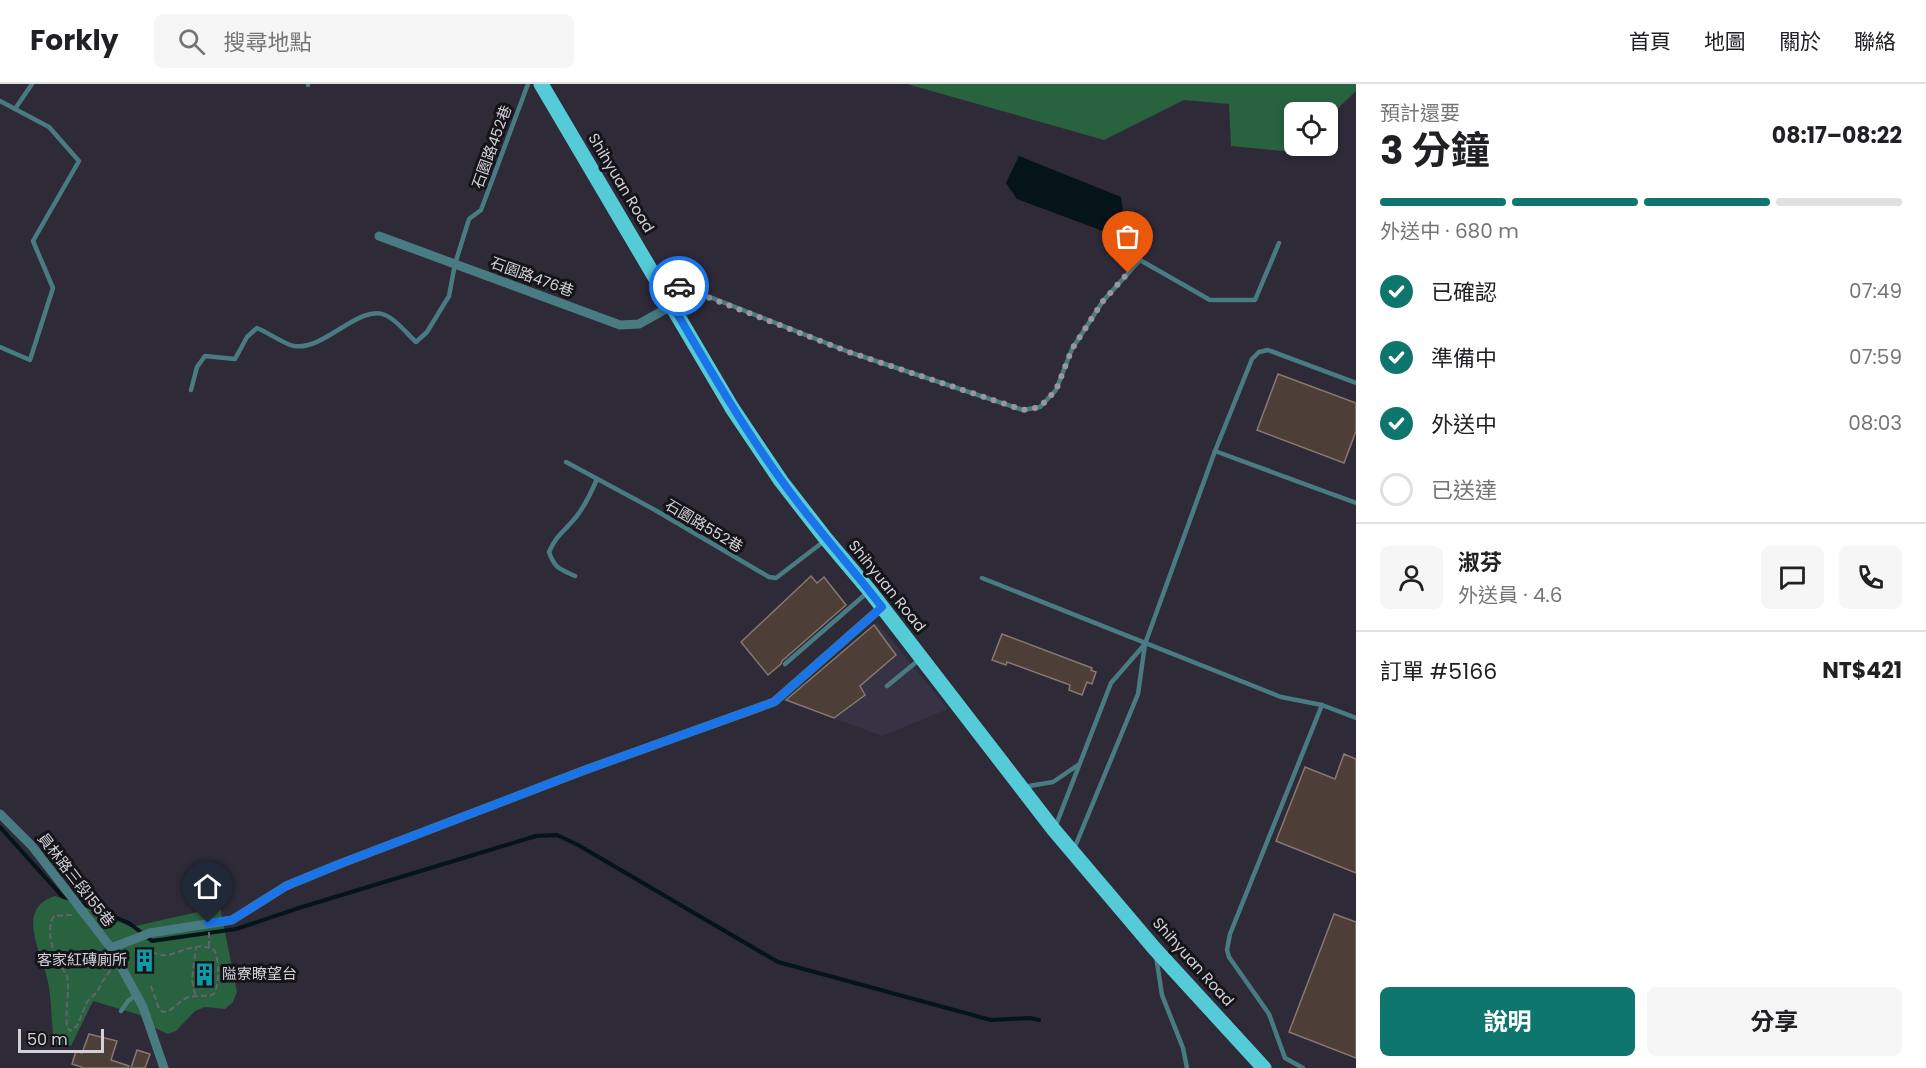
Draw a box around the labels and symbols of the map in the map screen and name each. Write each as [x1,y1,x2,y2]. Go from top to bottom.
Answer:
street label: 石園路452巷 [467,102,516,192]
street label: Shihyuan Road [583,129,659,236]
pin [1102,211,1153,273]
street label: 石園路476巷 [488,252,577,301]
courier [649,256,709,316]
street label: 石園路552巷 [661,494,747,557]
street label: Shihyuan Road [844,535,931,636]
street label: 員林路三段155巷 [33,828,120,931]
pin [182,861,233,923]
street label: Shihyuan Road [1148,913,1239,1010]
building icon: 客家紅磚廁所 [132,947,158,973]
place label: 客家紅磚廁所 [37,949,127,970]
building icon: 隘寮瞭望台 [191,961,217,987]
place label: 隘寮瞭望台 [222,963,297,984]
scale bar [18,1026,104,1054]

